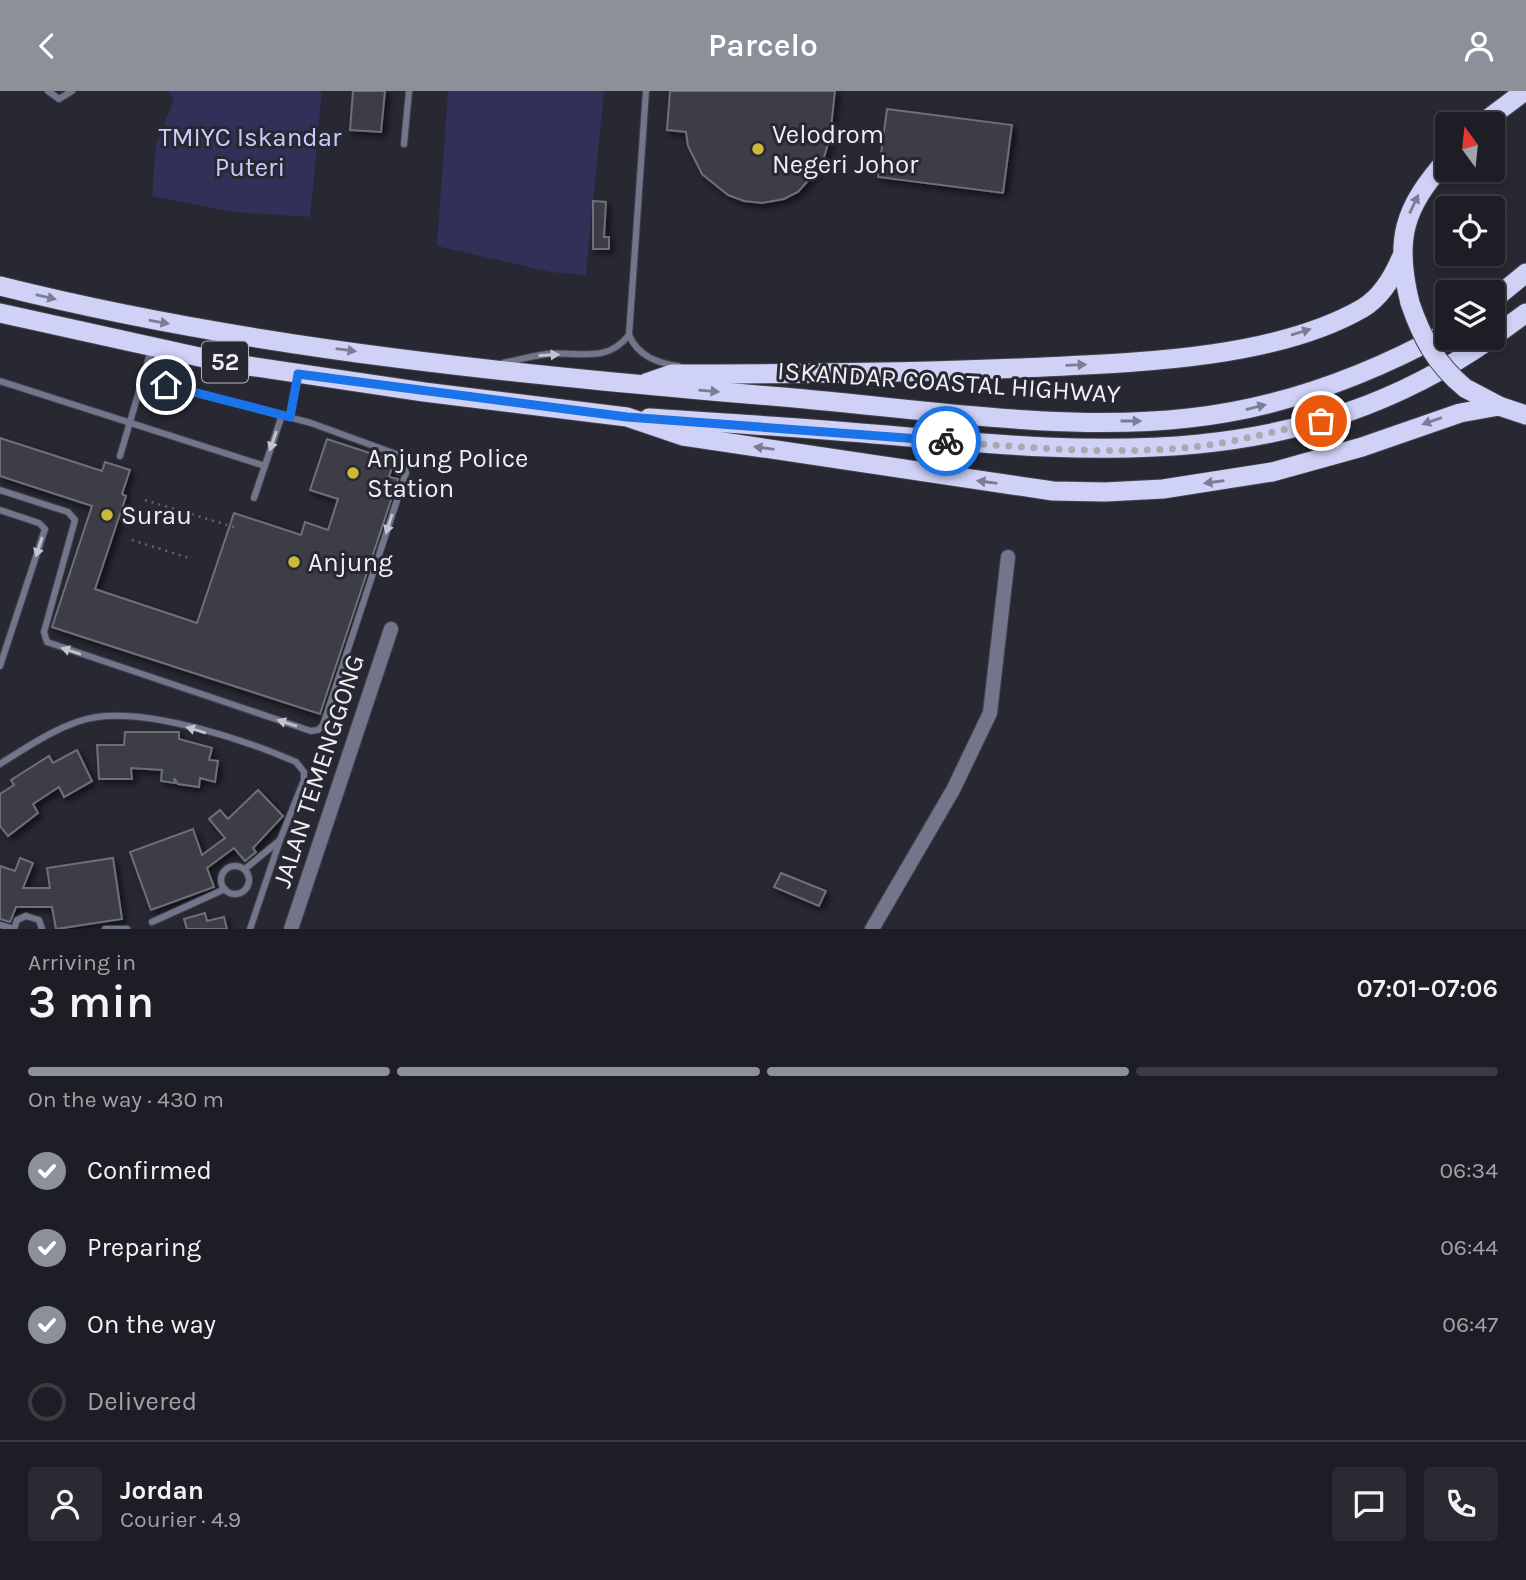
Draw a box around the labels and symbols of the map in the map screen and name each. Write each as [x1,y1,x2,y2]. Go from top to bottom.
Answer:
north arrow [1435,112,1505,182]
place label: Velodrom Negeri Johor [772,119,919,180]
park label: TMIYC Iskandar Puteri [159,122,342,183]
marker: Velodrom Negeri Johor [750,141,766,157]
one-way arrow [1408,194,1420,214]
one-way arrow [35,292,57,303]
one-way arrow [148,316,170,327]
one-way arrow [1290,327,1311,337]
road number: 52 [202,341,248,383]
one-way arrow [336,345,358,356]
one-way arrow [539,350,561,361]
pin [136,355,196,415]
street label: ISKANDAR COASTAL HIGHWAY [776,355,1122,410]
one-way arrow [1065,360,1087,371]
one-way arrow [698,386,720,397]
pin [1291,391,1351,451]
one-way arrow [1245,401,1267,412]
courier [911,406,981,476]
one-way arrow [1121,415,1143,427]
one-way arrow [1422,416,1443,427]
one-way arrow [267,430,278,451]
one-way arrow [753,442,775,453]
place label: Anjung Police Station [367,443,528,504]
marker: Anjung Police Station [345,465,361,481]
one-way arrow [976,476,998,487]
one-way arrow [1202,477,1224,488]
place label: Surau [121,500,192,531]
marker: Surau [99,507,115,523]
one-way arrow [383,514,394,535]
one-way arrow [33,537,44,558]
place label: Anjung [308,547,393,578]
marker: Anjung [286,554,302,570]
one-way arrow [60,645,81,655]
street label: JALAN TEMENGGONG [266,651,371,892]
one-way arrow [276,717,297,728]
one-way arrow [186,724,207,734]

